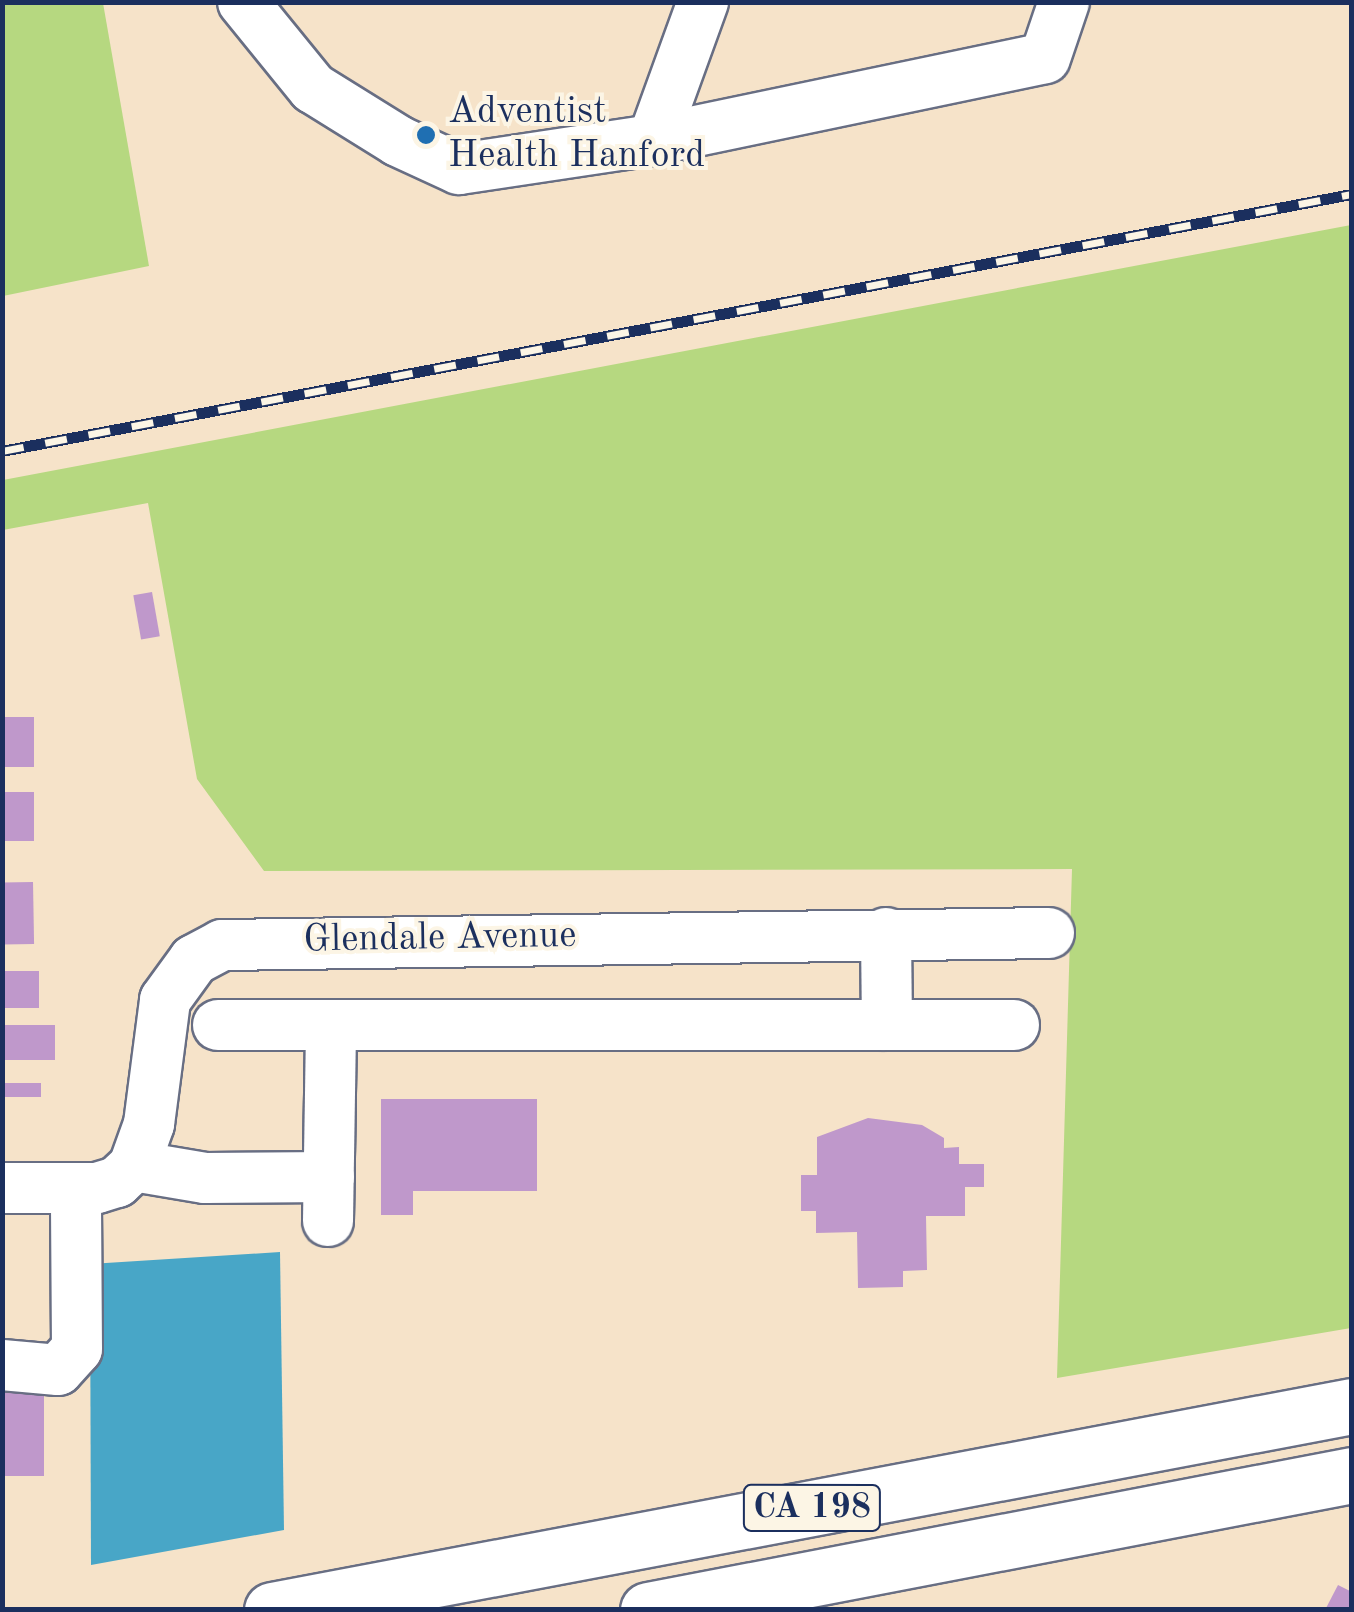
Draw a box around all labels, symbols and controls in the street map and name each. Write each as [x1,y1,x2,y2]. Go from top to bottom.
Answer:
place label: Adventist Health Hanford [448,90,705,180]
marker: Adventist Health Hanford [413,122,439,148]
street label: Glendale Avenue [303,914,577,964]
road number: CA 198 [742,1478,882,1538]

